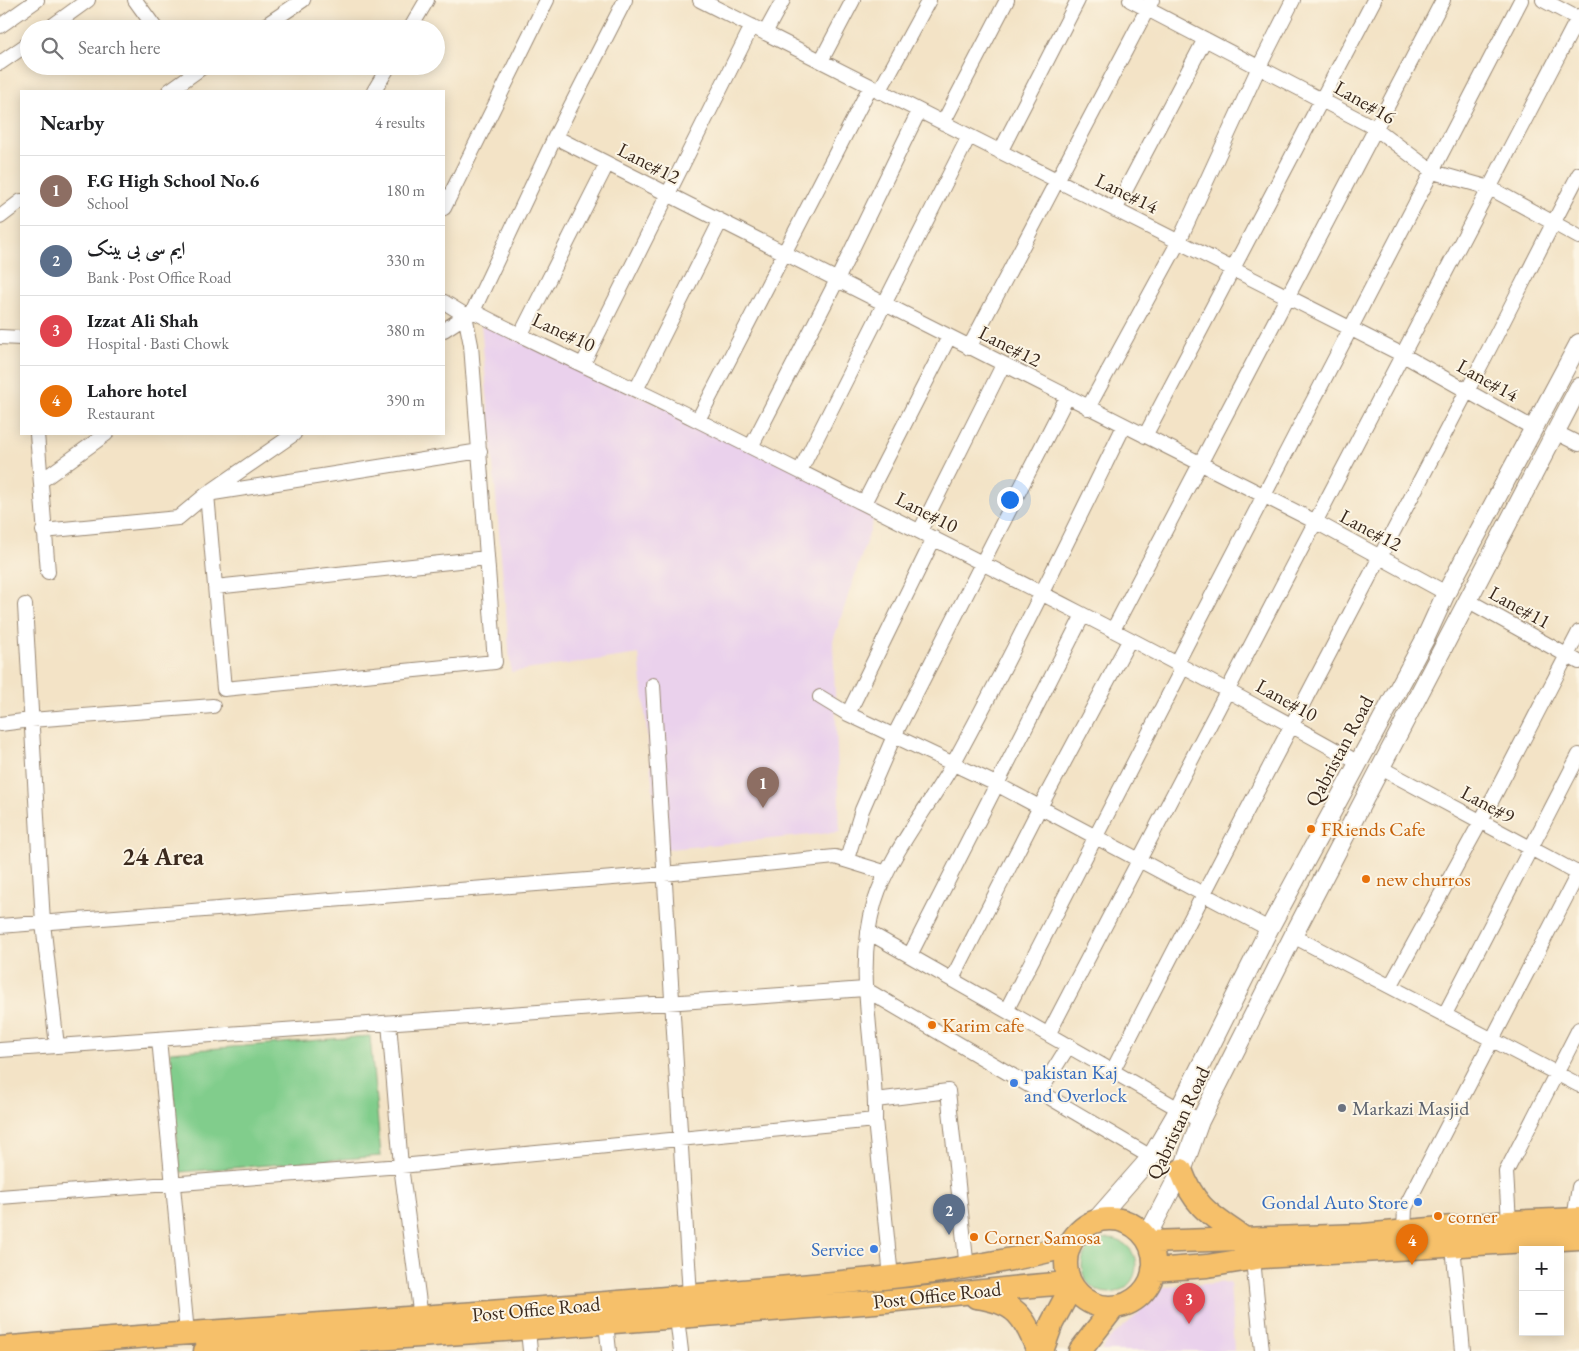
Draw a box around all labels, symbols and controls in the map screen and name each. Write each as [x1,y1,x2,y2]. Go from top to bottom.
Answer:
search box [20,20,445,75]
icon: search [38,34,66,62]
text: Search here [78,35,160,60]
street label: Lane#16 [1330,74,1401,130]
text: Nearby [40,109,104,136]
text: 4 results [375,112,425,133]
street label: Lane#12 [613,136,685,190]
street label: Lane#14 [1091,167,1163,219]
text: F.G High School No.6 [87,168,259,193]
text: 1 [52,180,60,201]
text: 180 m [386,180,425,201]
text: School [87,193,129,214]
text: ایم سی بی بینک [87,236,185,261]
text: 2 [52,250,60,271]
text: 330 m [386,250,425,271]
text: Bank · Post Office Road [87,267,231,288]
street label: Lane#10 [528,306,600,358]
text: Izzat Ali Shah [87,308,199,333]
street label: Lane#12 [974,319,1046,373]
text: 3 [52,320,60,341]
text: 380 m [386,320,425,341]
text: Hospital · Basti Chowk [87,333,229,354]
street label: Lane#14 [1453,352,1524,408]
text: Lahore hotel [87,378,187,403]
text: 4 [52,390,60,411]
text: 390 m [386,390,425,411]
text: Restaurant [87,403,155,424]
street label: Lane#10 [891,485,963,539]
your location [997,487,1023,513]
street label: Lane#12 [1335,503,1407,557]
street label: Lane#11 [1485,579,1555,635]
street label: Lane#10 [1252,672,1323,728]
street label: Qabristan Road [1299,690,1380,811]
pin: 1 [747,767,779,808]
street label: Lane#9 [1457,779,1520,829]
place label: FRiends Cafe [1321,816,1425,842]
marker: FRiends Cafe [1305,823,1317,835]
district label: 24 Area [122,840,205,872]
place label: new churros [1376,866,1471,892]
marker: new churros [1360,873,1372,885]
place label: Karim cafe [942,1012,1024,1038]
marker: Karim cafe [926,1019,938,1031]
place label: pakistan Kaj and Overlock [1024,1059,1128,1108]
street label: Qabristan Road [1140,1061,1216,1184]
marker: pakistan Kaj and Overlock [1008,1077,1020,1089]
place label: Markazi Masjid [1352,1095,1470,1121]
marker: Markazi Masjid [1336,1102,1348,1114]
place label: Gondal Auto Store [1262,1189,1408,1215]
pin: 2 [933,1194,965,1235]
marker: Gondal Auto Store [1412,1196,1424,1208]
place label: corner [1448,1203,1498,1229]
marker: corner [1432,1210,1444,1222]
place label: Corner Samosa [984,1224,1101,1250]
pin: 4 [1396,1224,1428,1265]
marker: Corner Samosa [968,1231,980,1243]
place label: Service [811,1236,864,1262]
marker: Service [868,1243,880,1255]
map controls [1519,1246,1564,1336]
button: + [1519,1246,1564,1291]
street label: Post Office Road [872,1275,1003,1315]
pin: 3 [1173,1283,1205,1324]
street label: Post Office Road [471,1290,602,1328]
button: − [1519,1291,1564,1336]

